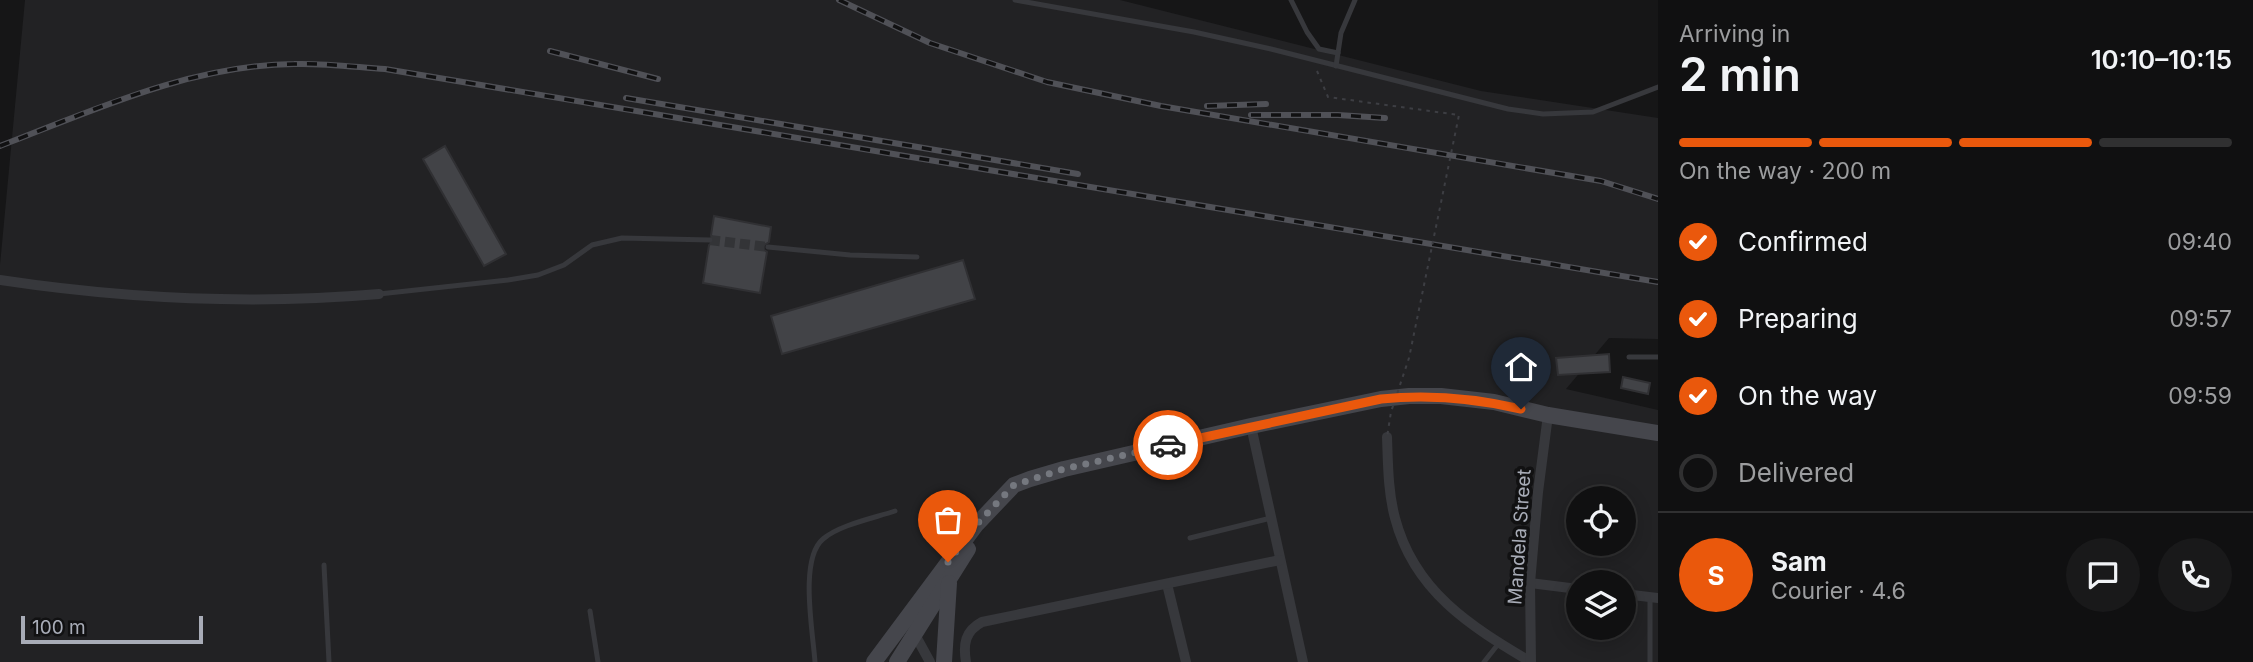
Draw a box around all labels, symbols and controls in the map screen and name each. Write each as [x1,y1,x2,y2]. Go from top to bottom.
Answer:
text: Arriving in [1679,20,1790,48]
text: 10:10–10:15 [2091,44,2232,75]
text: 2 min [1679,46,1801,102]
text: On the way · 200 m [1679,157,1891,185]
icon: check [1679,223,1717,261]
text: Confirmed [1738,226,1868,257]
text: 09:40 [2167,228,2232,256]
icon: check [1679,300,1717,338]
text: Preparing [1738,303,1858,334]
text: 09:57 [2170,305,2232,333]
pin [1491,337,1551,409]
icon: home [1502,348,1540,386]
icon: check [1679,377,1717,415]
text: On the way [1738,380,1877,411]
text: 09:59 [2168,382,2232,410]
courier [1133,410,1203,480]
icon: car [1149,426,1187,464]
text: Delivered [1738,457,1854,488]
street label: Mandela Street [1503,468,1536,606]
map controls [1566,486,1636,640]
button: locate [1566,486,1636,556]
pin [918,490,978,562]
icon: bag [929,501,967,539]
button: chat [2066,538,2140,612]
button: phone [2158,538,2232,612]
text: Sam [1771,546,1827,577]
text: S [1707,560,1725,591]
button: layers [1566,570,1636,640]
text: Courier · 4.6 [1771,577,1906,605]
scale bar [21,613,203,645]
text: 100 m [32,616,86,639]

